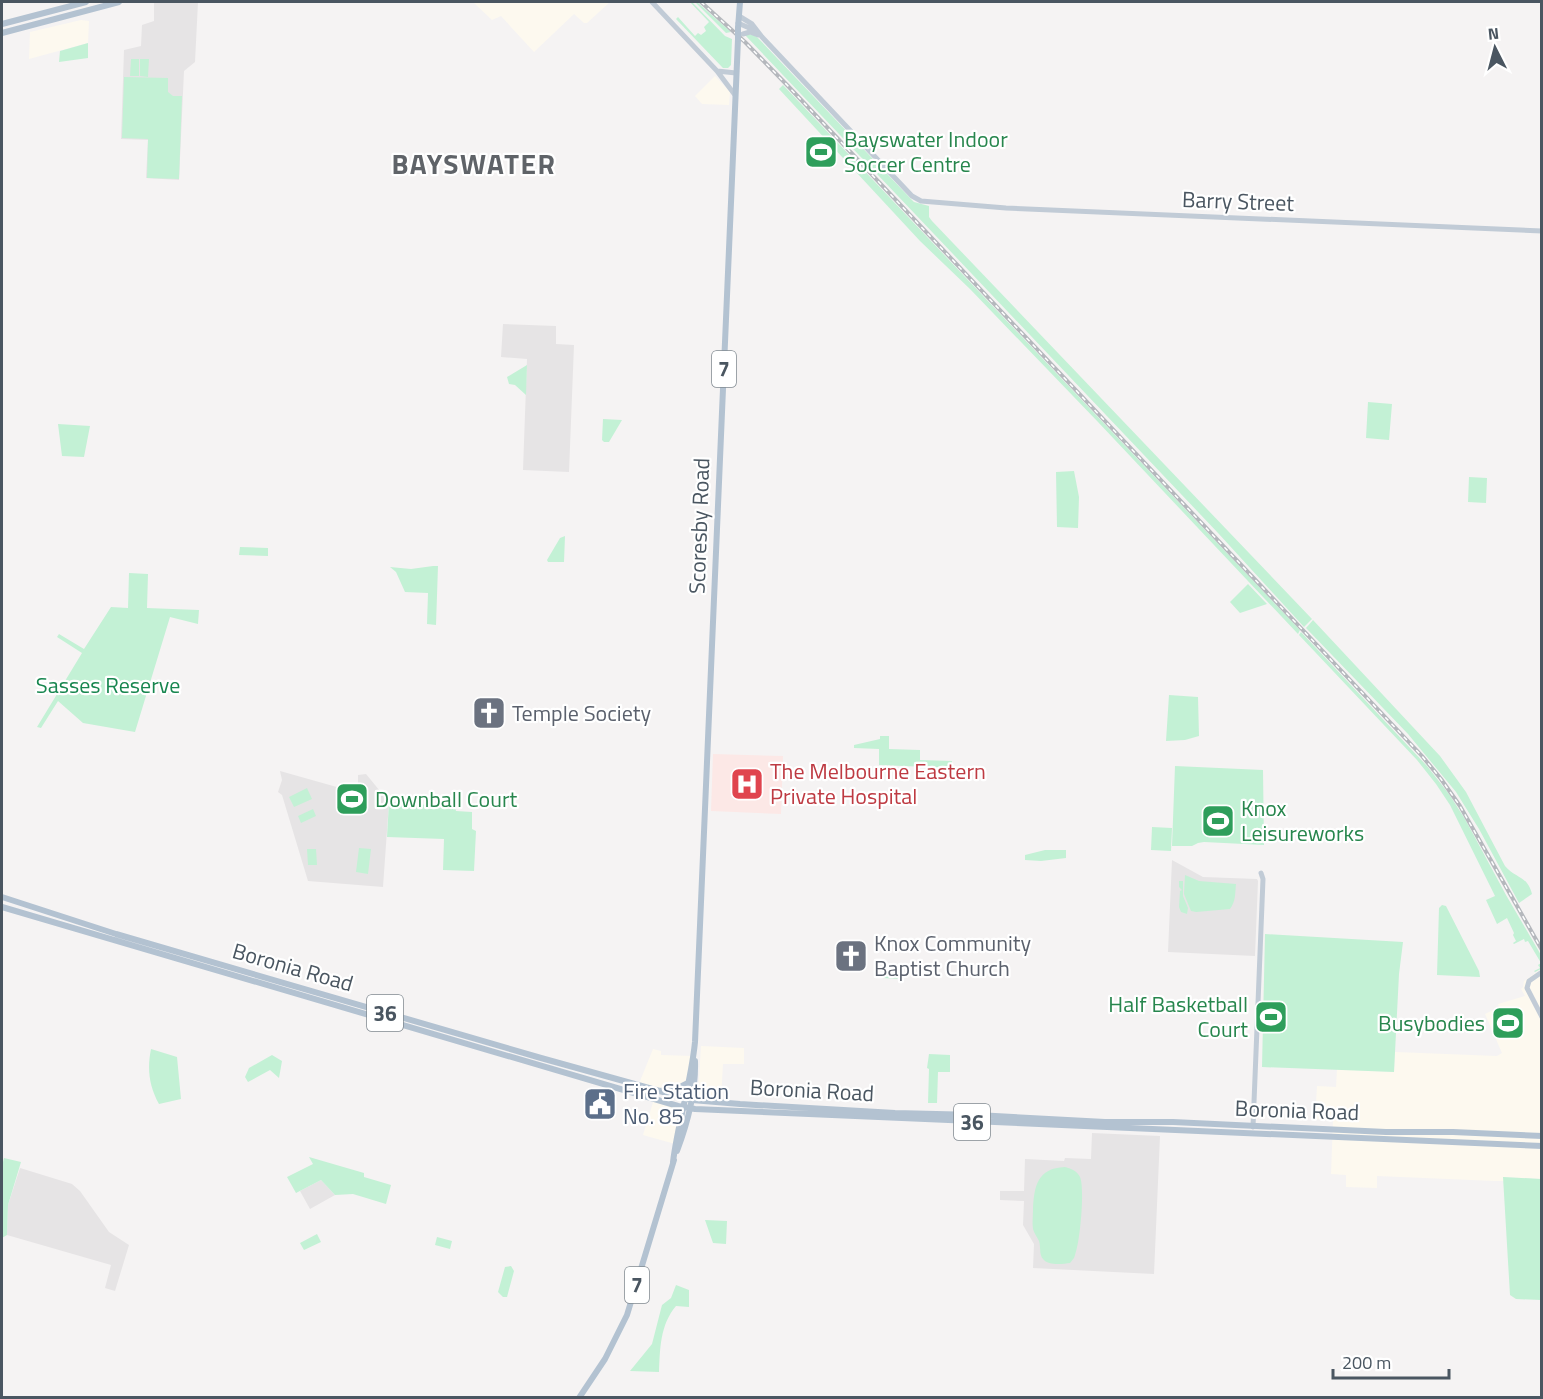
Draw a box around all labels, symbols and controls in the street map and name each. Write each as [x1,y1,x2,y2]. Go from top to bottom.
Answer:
north arrow [1465,18,1525,78]
text: N [1487,21,1500,46]
place label: Bayswater Indoor Soccer Centre [844,122,1008,181]
sports icon: Bayswater Indoor Soccer Centre [803,134,839,170]
district label: BAYSWATER [392,142,556,185]
street label: Barry Street [1181,182,1295,220]
road number: 7 [712,351,736,387]
street label: Scoresby Road [680,457,718,595]
park label: Sasses Reserve [36,668,180,702]
church icon: Temple Society [471,695,507,731]
place label: Temple Society [512,696,651,730]
place label: The Melbourne Eastern Private Hospital [770,754,986,813]
hospital icon: The Melbourne Eastern Private Hospital [729,766,765,802]
sports icon: Downball Court [334,781,370,817]
place label: Downball Court [375,782,518,816]
place label: Knox Leisureworks [1241,791,1364,850]
sports icon: Knox Leisureworks [1200,803,1236,839]
place label: Knox Community Baptist Church [874,926,1032,985]
street label: Boronia Road [229,934,357,1000]
church icon: Knox Community Baptist Church [833,938,869,974]
place label: Half Basketball Court [1108,987,1248,1046]
road number: 36 [367,995,403,1031]
sports icon: Half Basketball Court [1253,999,1289,1035]
sports icon: Busybodies [1490,1005,1526,1041]
place label: Busybodies [1378,1006,1485,1040]
street label: Boronia Road [749,1070,875,1110]
place label: Fire Station No. 85 [623,1074,729,1133]
public building icon: Fire Station No. 85 [582,1086,618,1122]
street label: Boronia Road [1234,1091,1360,1129]
road number: 36 [954,1104,990,1140]
road number: 7 [625,1267,649,1303]
scale bar [1333,1342,1448,1380]
text: 200 m [1342,1349,1391,1376]

